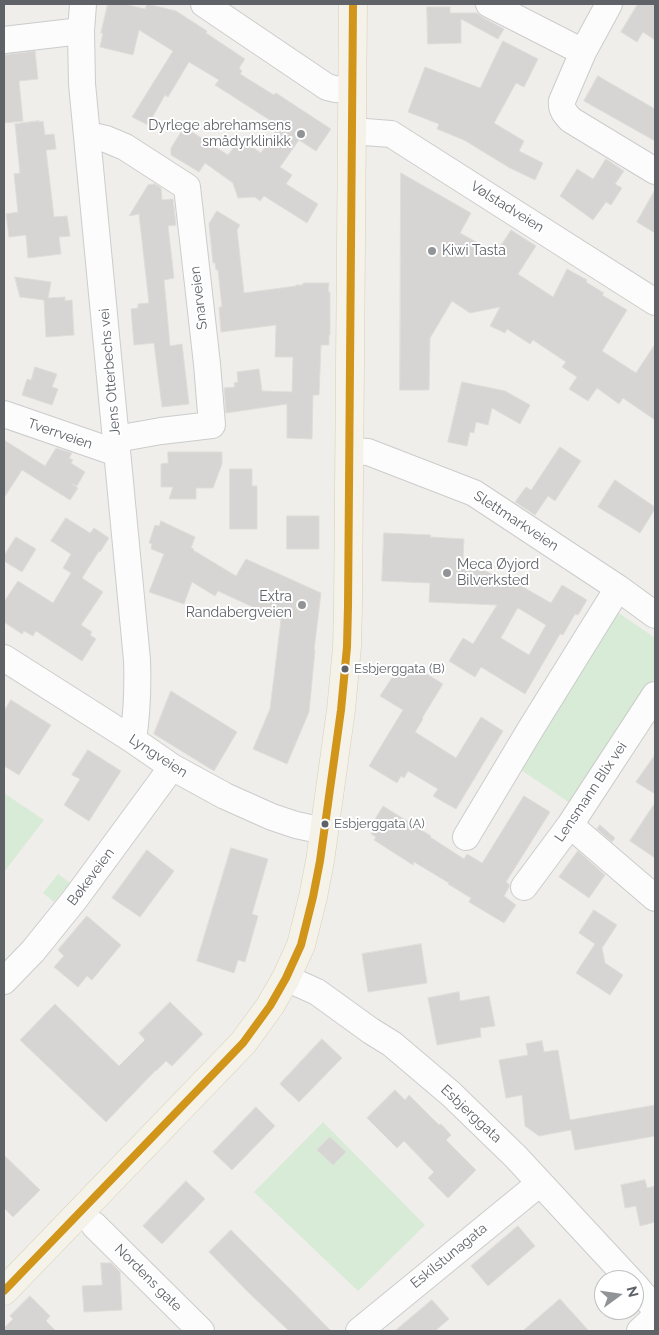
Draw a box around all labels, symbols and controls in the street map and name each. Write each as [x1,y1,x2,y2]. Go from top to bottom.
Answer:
place label: Dyrlege abrehamsens smådyrklinikk [148,118,291,150]
marker: Dyrlege abrehamsens smådyrklinikk [295,128,307,140]
street label: Vølstadveien [467,178,547,236]
place label: Kiwi Tasta [442,243,506,259]
marker: Kiwi Tasta [426,245,438,257]
street label: Snarveien [187,265,211,331]
street label: Jens Otterbechs vei [96,308,124,436]
street label: Tverrveien [25,415,95,453]
street label: Slettmarkveien [471,487,561,555]
place label: Meca Øyjord Bilverksted [457,557,539,590]
marker: Meca Øyjord Bilverksted [441,567,453,579]
place label: Extra Randabergveien [186,589,292,622]
marker: Extra Randabergveien [296,599,308,611]
place label: Esbjerggata (B) [354,661,445,677]
marker: Esbjerggata (B) [340,664,350,674]
street label: Lyngveien [126,731,190,781]
street label: Lensmann Blix vei [551,739,631,845]
place label: Esbjerggata (A) [334,816,425,832]
marker: Esbjerggata (A) [320,819,330,829]
street label: Bøkeveien [64,845,118,909]
street label: Esbjerggata [437,1082,505,1146]
street label: Eskilstunagata [407,1220,491,1292]
street label: Nordens gate [111,1241,185,1315]
north arrow [594,1270,644,1320]
text: N [624,1284,642,1299]

